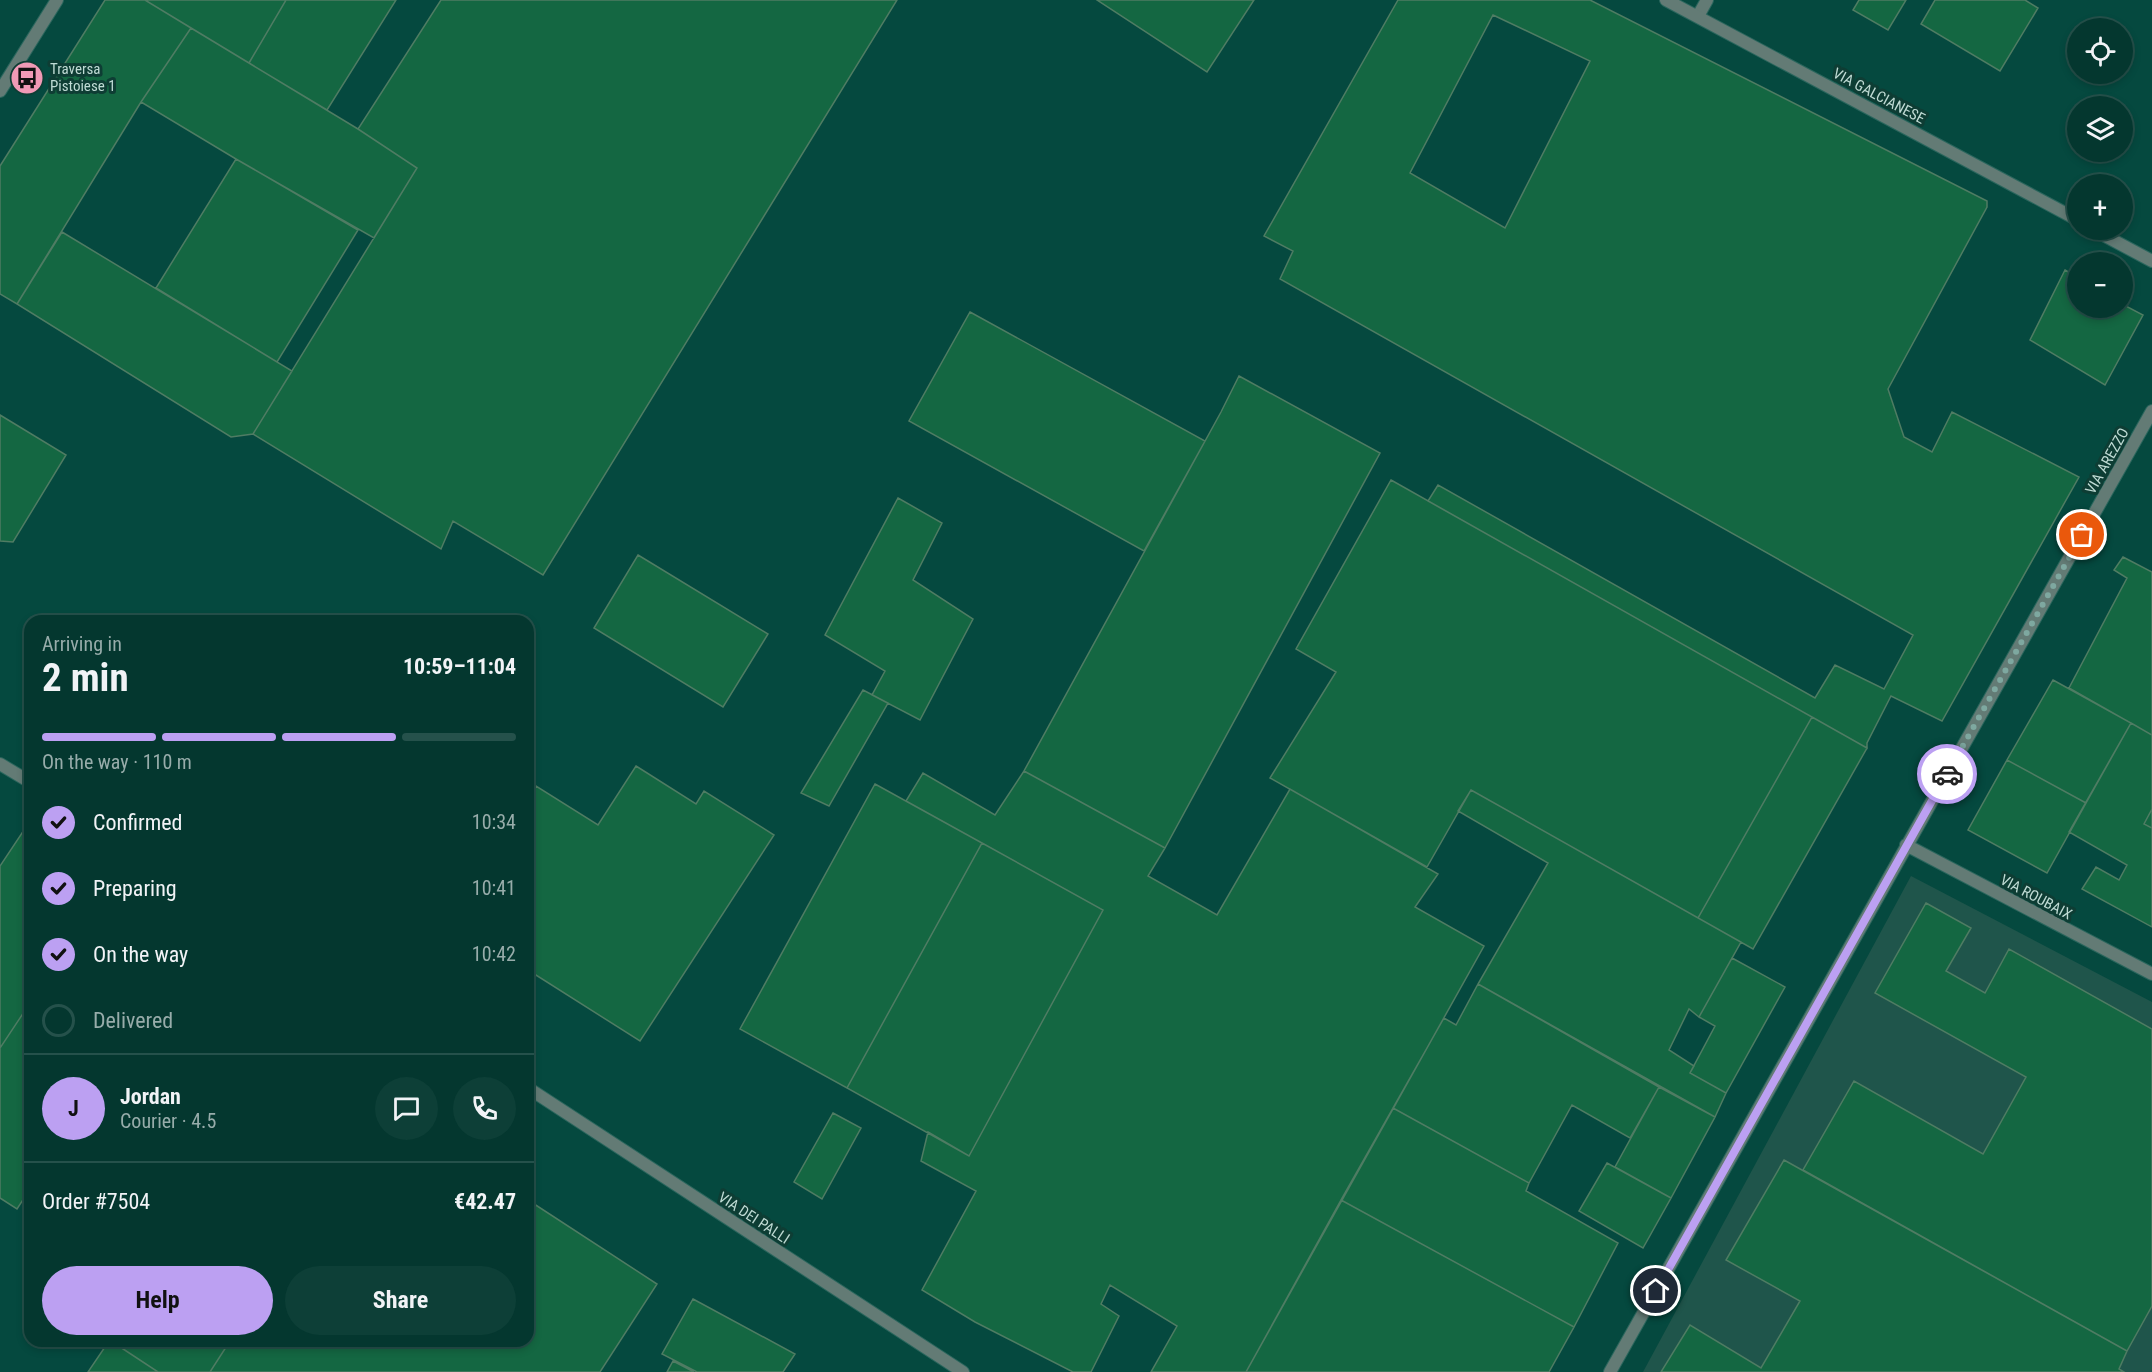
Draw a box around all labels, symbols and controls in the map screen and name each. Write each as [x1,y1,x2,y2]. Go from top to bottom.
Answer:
map controls [2067,18,2133,318]
button: locate [2067,18,2133,84]
bus stop icon: Traversa Pistoiese 1 [9,60,45,96]
place label: Traversa Pistoiese 1 [50,60,116,95]
street label: VIA GALCIANESE [1830,64,1928,128]
button: layers [2067,96,2133,162]
button: + [2067,174,2133,240]
button: − [2067,252,2133,318]
street label: VIA AREZZO [2081,425,2133,497]
pin [2056,509,2107,560]
icon: bag [2065,518,2098,551]
text: Arriving in [42,632,122,656]
text: 10:59–11:04 [403,654,516,679]
text: 2 min [42,655,129,701]
courier [1917,744,1977,804]
text: On the way · 110 m [42,750,192,774]
icon: car [1931,758,1964,791]
icon: check [42,806,75,839]
text: Confirmed [93,810,182,835]
text: 10:34 [472,810,516,834]
street label: VIA ROUBAIX [1997,871,2075,923]
icon: check [42,872,75,905]
text: Preparing [93,876,177,901]
text: 10:41 [472,876,516,900]
icon: check [42,938,75,971]
text: On the way [93,942,188,967]
text: 10:42 [472,942,516,966]
text: Delivered [93,1008,173,1033]
button: chat [375,1077,438,1140]
button: phone [453,1077,516,1140]
text: Jordan [120,1084,181,1109]
text: J [68,1096,79,1121]
text: Courier · 4.5 [120,1109,216,1133]
street label: VIA DEI PALLI [715,1188,793,1248]
text: Order #7504 [42,1189,150,1214]
text: €42.47 [454,1189,516,1214]
pin [1630,1265,1681,1316]
button: Help [42,1266,273,1335]
button: Share [285,1266,516,1335]
icon: home [1639,1274,1672,1307]

